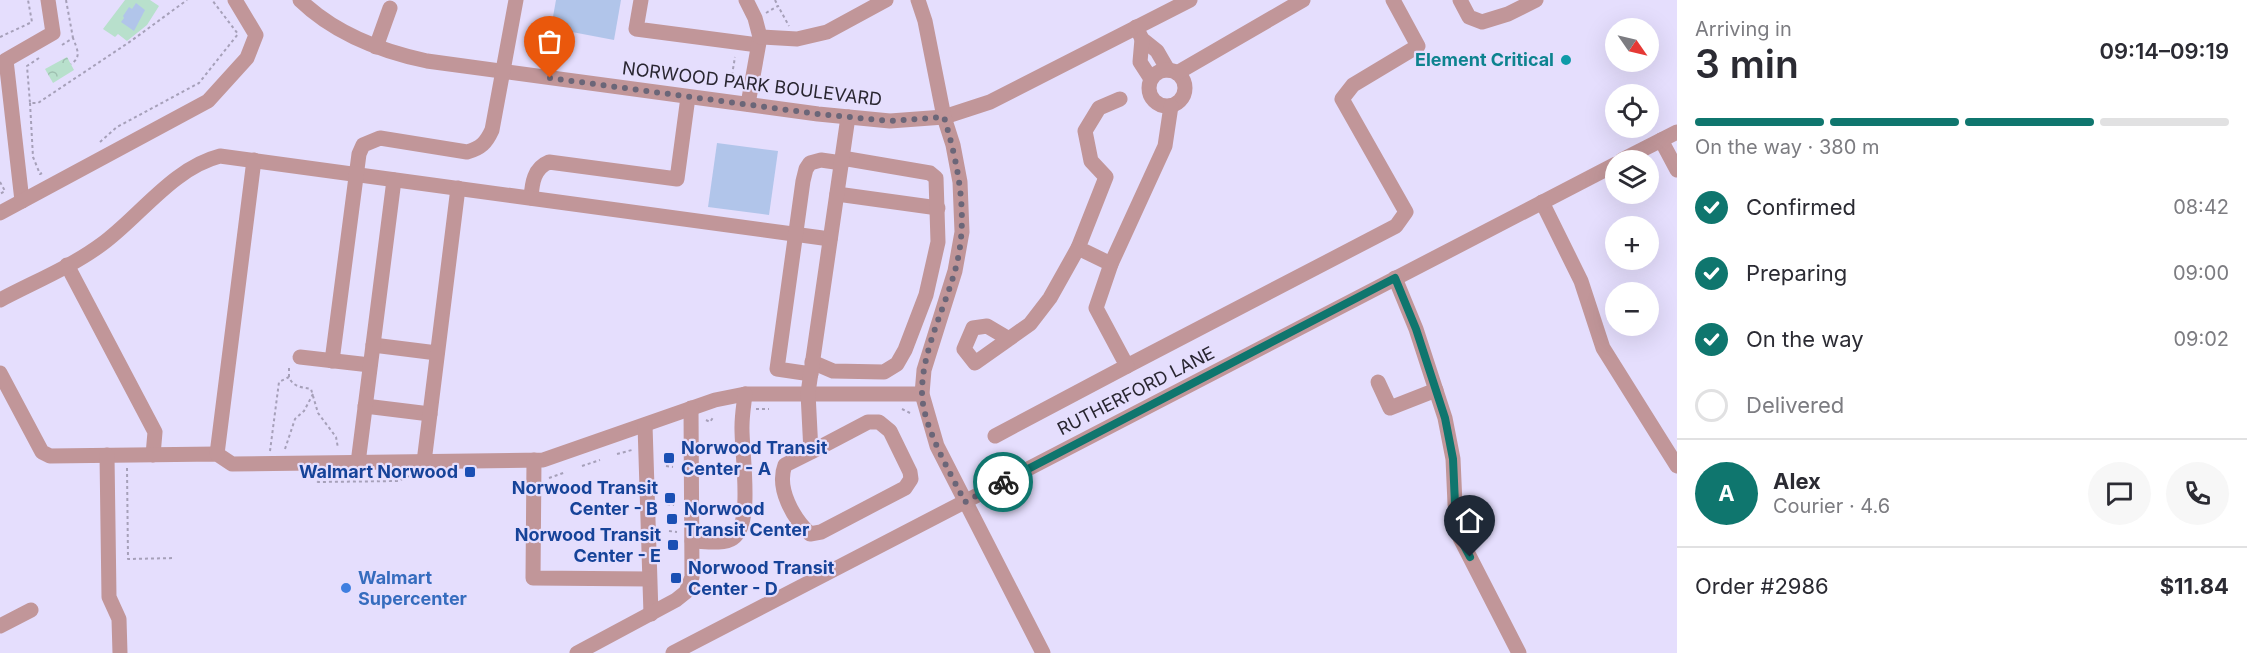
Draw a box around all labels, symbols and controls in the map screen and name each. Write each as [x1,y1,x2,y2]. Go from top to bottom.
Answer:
pin [524,16,575,78]
text: Arriving in [1695,17,1792,41]
north arrow [1605,18,1659,72]
map controls [1605,18,1659,336]
icon: bag [533,25,566,58]
text: 09:14–09:19 [2099,38,2229,64]
text: 3 min [1695,40,1799,87]
place label: Element Critical [1415,49,1554,70]
marker: Element Critical [1559,53,1573,67]
street label: NORWOOD PARK BOULEVARD [621,57,883,110]
button: locate [1605,84,1659,138]
text: On the way · 380 m [1695,135,1879,159]
button: layers [1605,150,1659,204]
icon: check [1695,191,1728,224]
text: Confirmed [1746,194,1856,220]
text: 08:42 [2173,195,2229,219]
button: + [1605,216,1659,270]
icon: check [1695,257,1728,290]
text: Preparing [1746,260,1847,286]
text: 09:00 [2173,261,2229,285]
button: − [1605,282,1659,336]
icon: check [1695,323,1728,356]
text: On the way [1746,326,1864,352]
text: 09:02 [2173,327,2229,351]
street label: RUTHERFORD LANE [1054,342,1218,439]
text: Delivered [1746,392,1844,418]
place label: Norwood Transit Center - A [681,437,828,479]
marker: Norwood Transit Center - A [662,451,676,465]
courier [973,452,1033,512]
place label: Walmart Norwood [299,461,458,482]
button: chat [2088,462,2151,525]
button: phone [2166,462,2229,525]
marker: Walmart Norwood [463,465,477,479]
icon: bike [987,466,1020,499]
text: Alex [1773,468,1821,494]
place label: Norwood Transit Center - B [512,477,658,519]
text: A [1718,480,1735,506]
marker: Norwood Transit Center - B [663,491,677,505]
text: Courier · 4.6 [1773,494,1890,518]
pin [1444,495,1495,557]
place label: Norwood Transit Center [684,498,809,540]
icon: home [1453,504,1486,537]
marker: Norwood Transit Center [665,512,679,526]
place label: Norwood Transit Center - E [515,524,661,566]
marker: Norwood Transit Center - E [666,538,680,552]
place label: Norwood Transit Center - D [688,557,835,599]
place label: Walmart Supercenter [358,567,467,609]
marker: Norwood Transit Center - D [669,571,683,585]
text: Order #2986 [1695,573,1829,599]
text: $11.84 [2160,573,2229,599]
marker: Walmart Supercenter [339,581,353,595]

